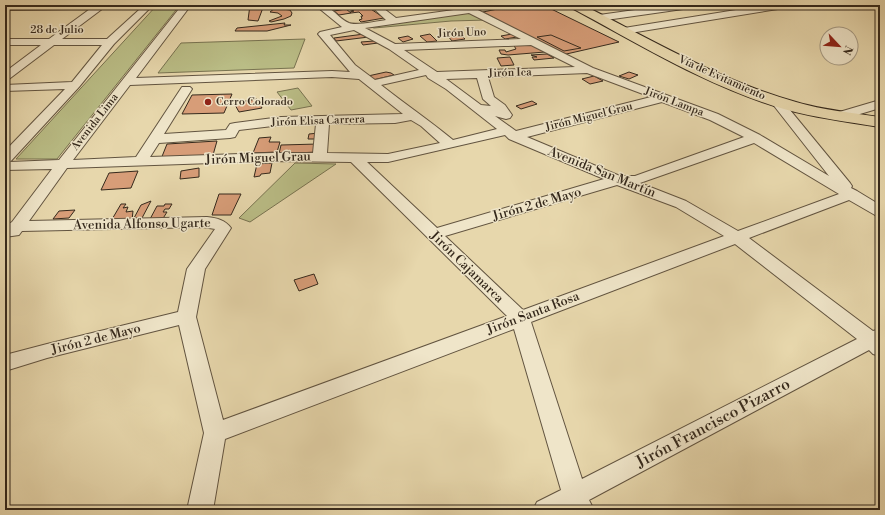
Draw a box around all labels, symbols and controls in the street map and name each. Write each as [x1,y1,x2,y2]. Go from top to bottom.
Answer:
street label: 28 de Julio [30,23,84,37]
street label: Jirón Uno [436,25,487,41]
north arrow [819,26,859,66]
text: N [839,43,855,57]
street label: Vía de Evitamiento [675,52,768,104]
street label: Jirón Ica [487,65,532,81]
street label: Jirón Lampa [641,84,706,120]
street label: Avenida Lima [68,90,122,154]
place label: Cerro Colorado [216,95,293,109]
marker: Cerro Colorado [203,97,213,107]
street label: Jirón Miguel Grau [543,99,635,135]
street label: Jirón Elisa Carrera [270,112,366,130]
street label: Avenida San Martín [545,143,659,201]
street label: Jirón Miguel Grau [204,148,312,168]
street label: Jirón 2 de Mayo [490,184,583,225]
street label: Avenida Alfonso Ugarte [72,215,211,233]
street label: Jirón Cajamarca [426,227,507,306]
street label: Jirón Santa Rosa [484,288,582,338]
street label: Jirón 2 de Mayo [49,320,142,358]
street label: Jirón Francisco Pizarro [632,374,793,473]

